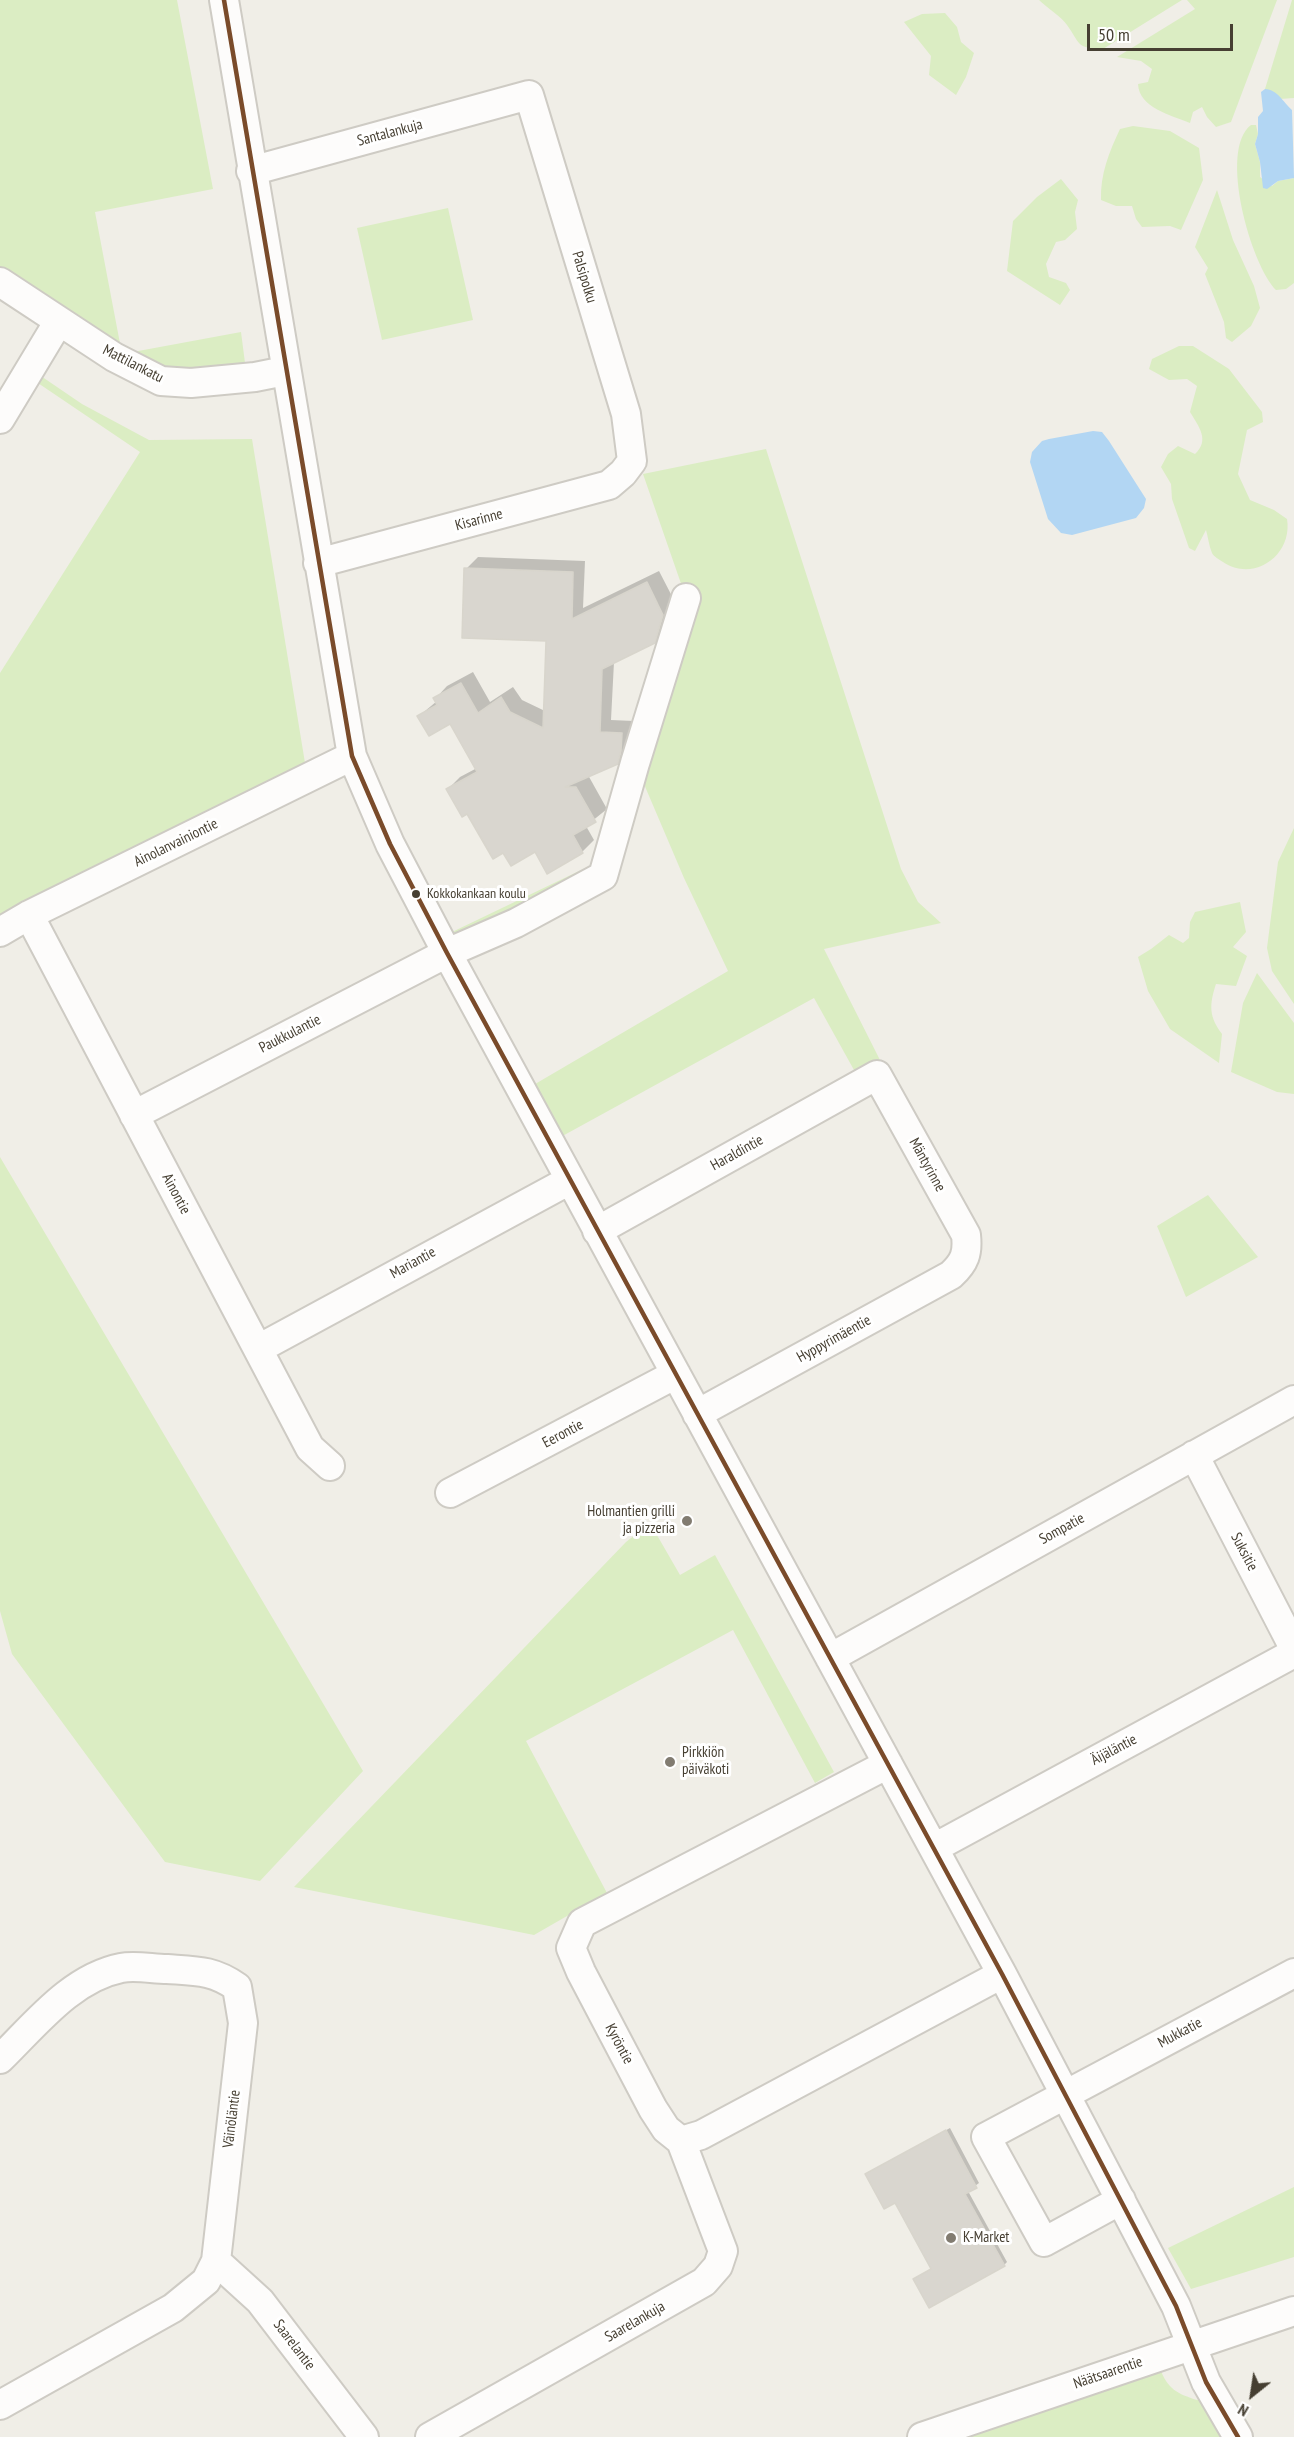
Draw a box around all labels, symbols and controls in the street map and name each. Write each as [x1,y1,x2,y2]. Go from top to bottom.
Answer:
scale bar [1090,12,1236,50]
text: 50 m [1098,23,1130,46]
street label: Santalankuja [355,116,425,150]
street label: Palsipolku [568,249,600,305]
street label: Mattilankatu [100,341,166,387]
street label: Kisarinne [453,505,505,535]
street label: Ainolanvainiontie [131,815,221,871]
place label: Kokkokankaan koulu [427,886,526,902]
marker: Kokkokankaan koulu [410,888,422,900]
street label: Paukkulantie [256,1011,324,1057]
street label: Haraldintie [707,1131,767,1175]
street label: Mäntyrinne [905,1135,949,1195]
street label: Ainontie [158,1171,194,1217]
street label: Mariantie [387,1243,439,1283]
street label: Hyppyrimäentie [794,1311,874,1367]
street label: Eerontie [540,1416,586,1452]
place label: Holmantien grilli ja pizzeria [587,1503,675,1538]
street label: Sompatie [1036,1509,1088,1549]
marker: Holmantien grilli ja pizzeria [680,1514,694,1528]
street label: Suksitie [1227,1530,1261,1574]
street label: Äijäläntie [1088,1730,1140,1770]
place label: Pirkkiön päiväkoti [682,1744,729,1779]
marker: Pirkkiön päiväkoti [663,1755,677,1769]
street label: Mukkatie [1155,2014,1205,2052]
street label: Kyröntie [601,2021,637,2067]
street label: Väinöläntie [220,2089,244,2149]
place label: K-Market [963,2229,1009,2247]
marker: K-Market [944,2231,958,2245]
street label: Saarelankuja [602,2298,668,2346]
street label: Saarelantie [269,2316,319,2374]
street label: Näätsaarentie [1071,2353,1145,2393]
north arrow [1222,2365,1282,2425]
text: N [1234,2400,1252,2421]

